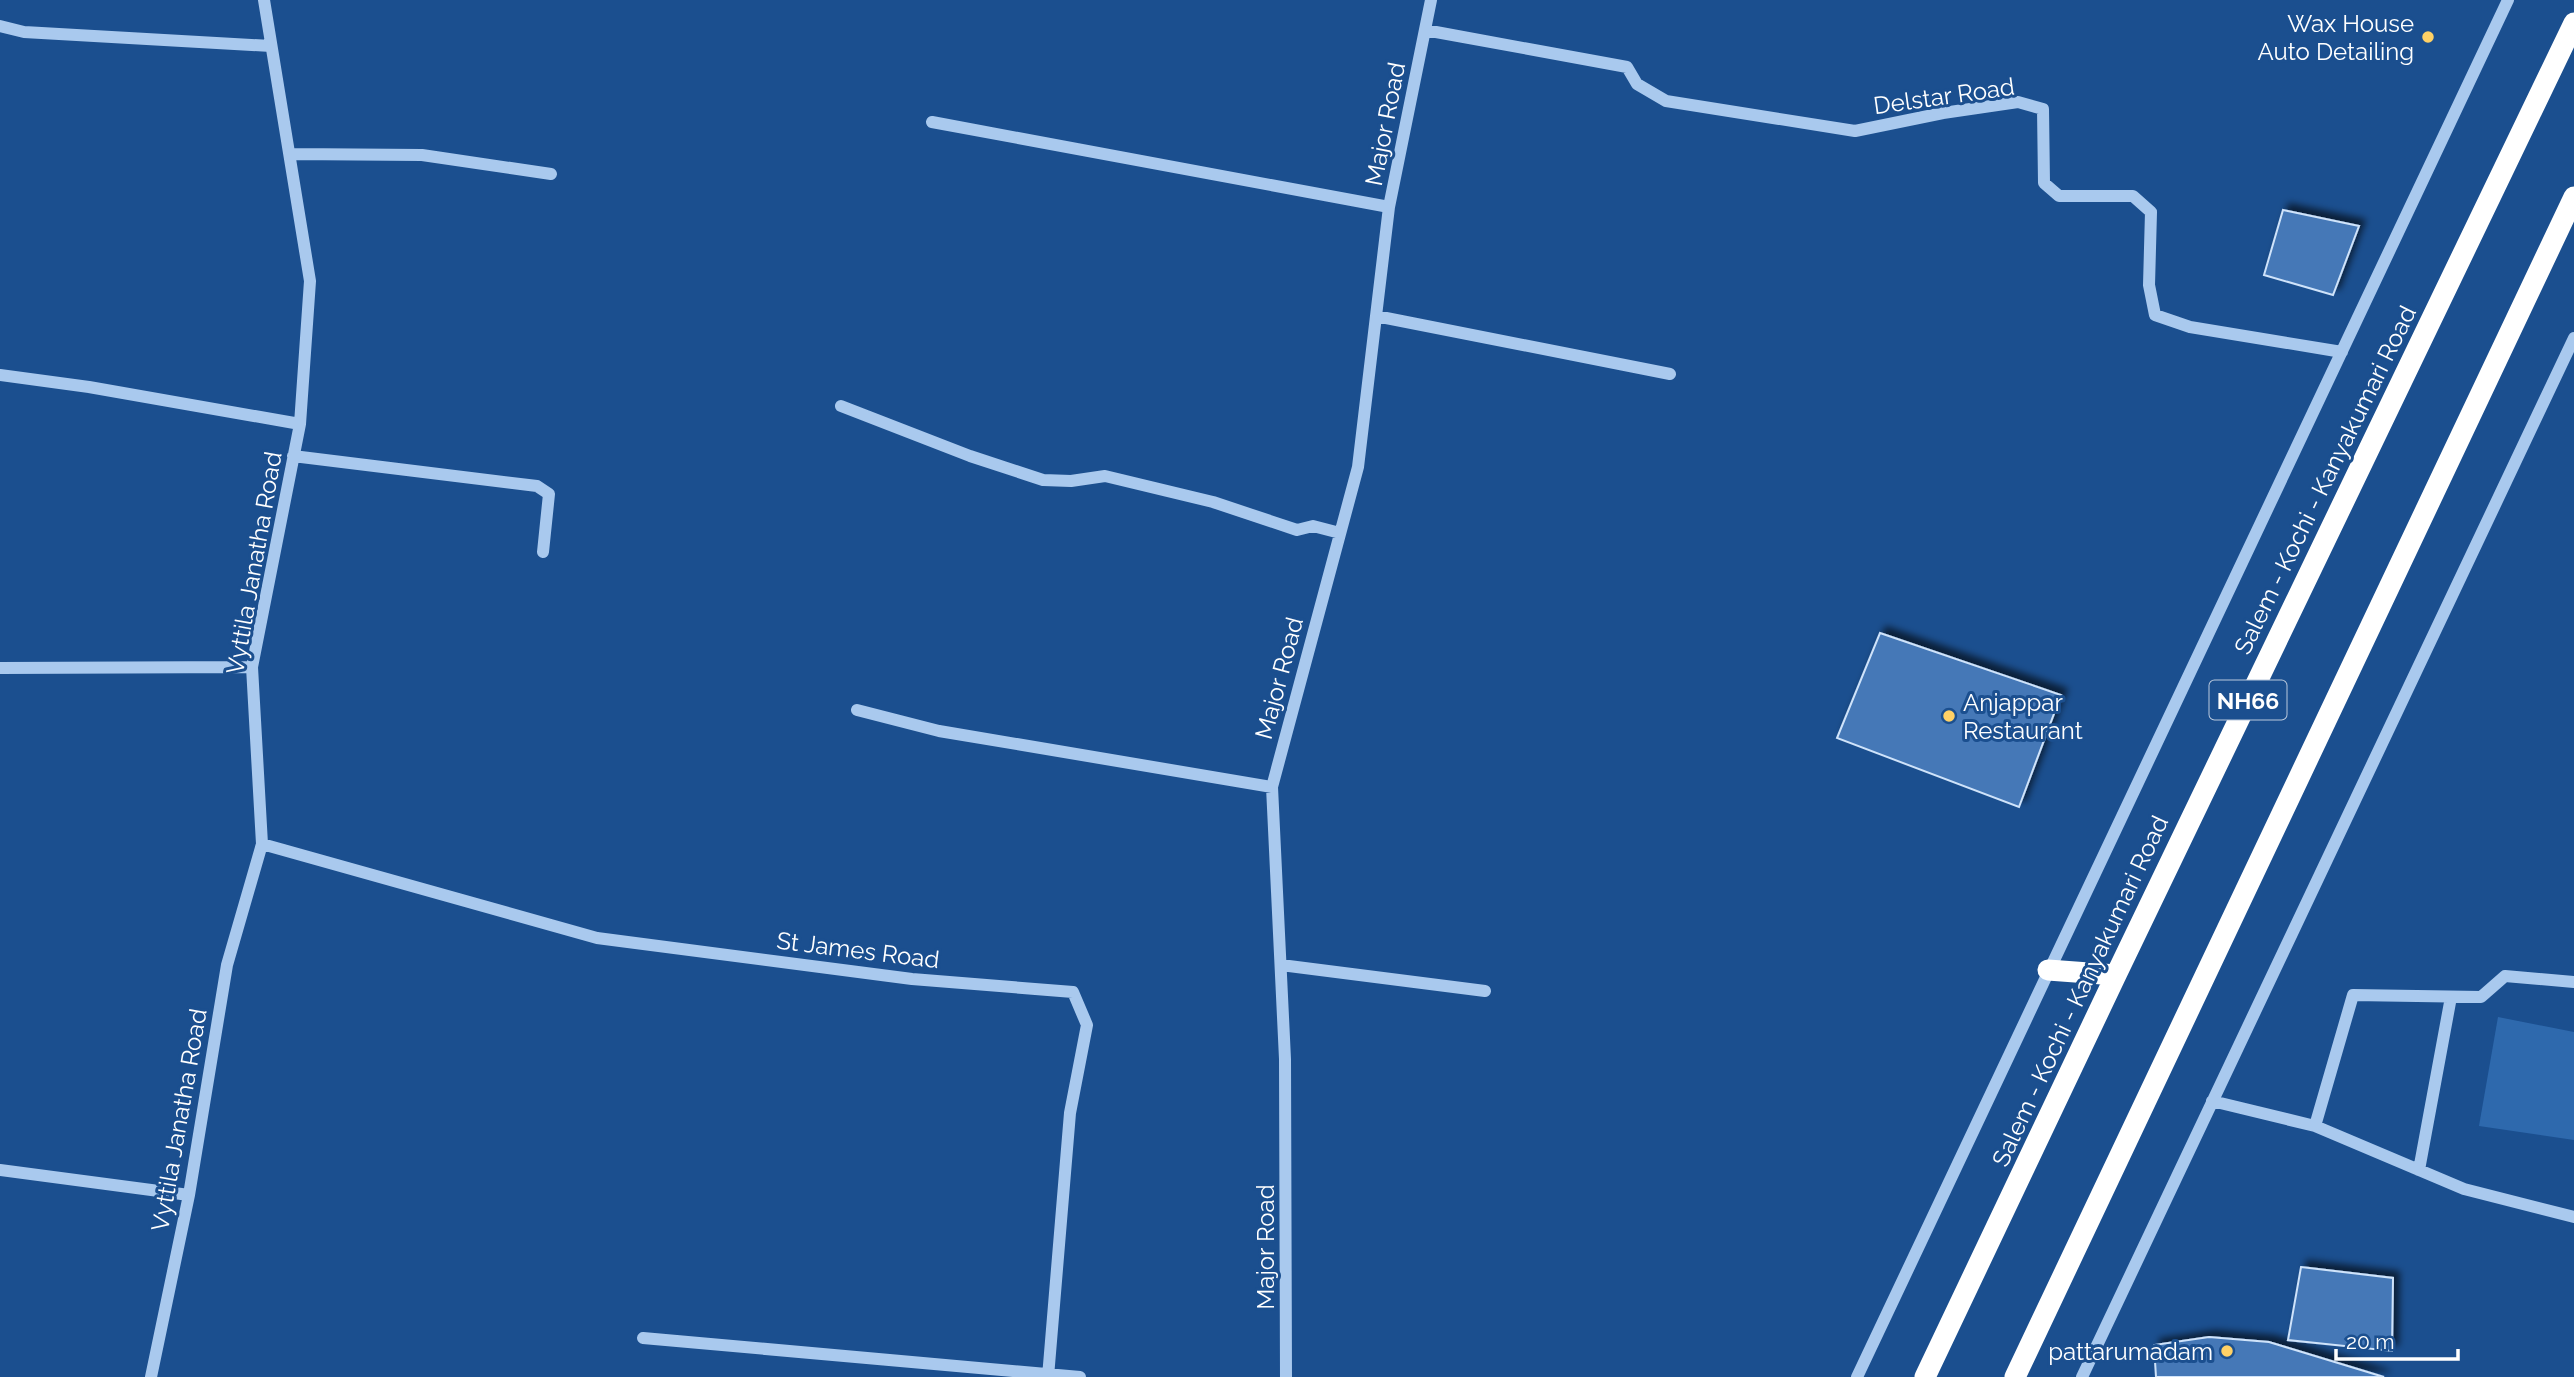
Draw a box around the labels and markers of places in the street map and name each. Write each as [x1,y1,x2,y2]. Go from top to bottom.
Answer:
place label: Wax House Auto Detailing [2257,9,2414,66]
marker: Wax House Auto Detailing [2420,29,2436,45]
place label: Anjappar Restaurant [1963,688,2083,745]
marker: Anjappar Restaurant [1941,708,1957,724]
place label: pattarumadam [2048,1337,2213,1366]
marker: pattarumadam [2219,1343,2235,1359]

